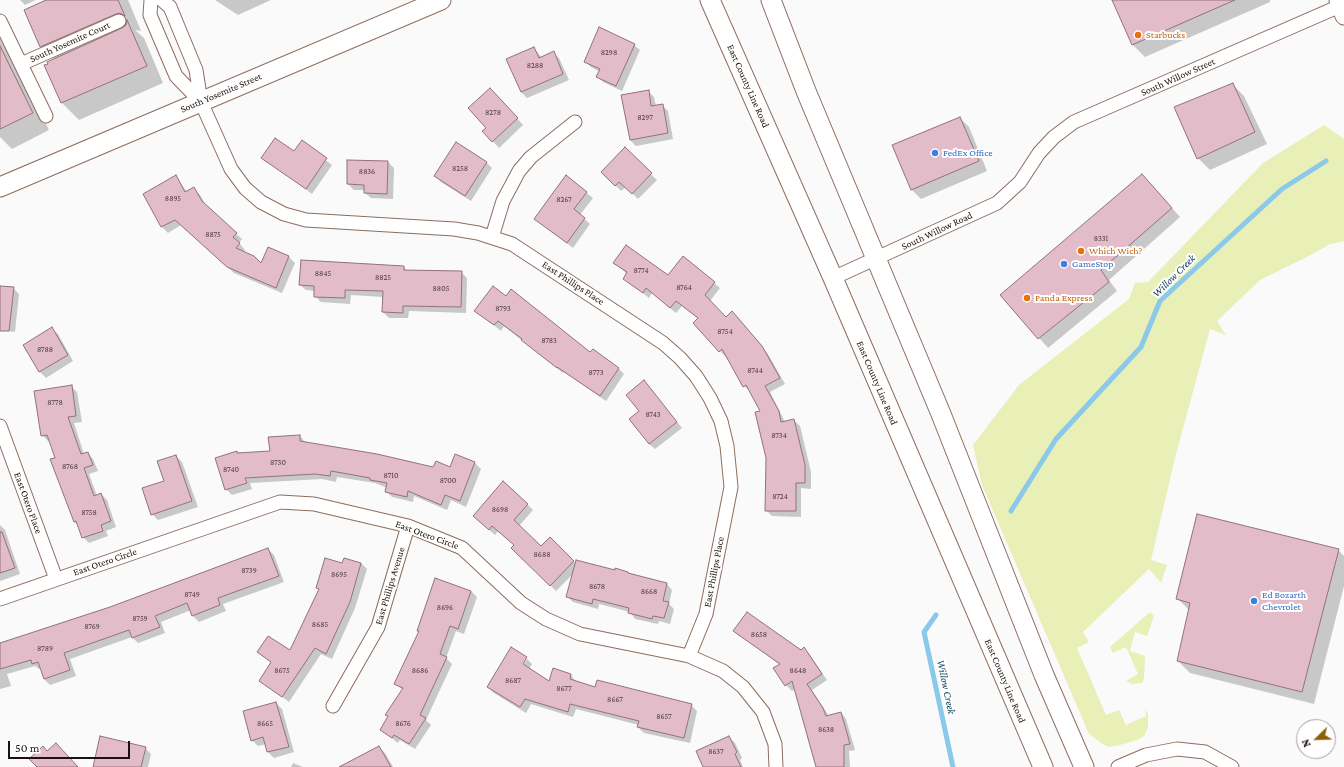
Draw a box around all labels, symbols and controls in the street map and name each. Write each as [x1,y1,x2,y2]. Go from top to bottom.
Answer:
street label: South Yosemite Court [28,19,112,65]
place label: Starbucks [1146,29,1185,41]
marker: Starbucks [1133,30,1143,40]
street label: East County Line Road [724,42,772,130]
house number: 8298 [601,48,617,58]
street label: South Willow Street [1139,55,1217,99]
house number: 8288 [527,61,543,71]
street label: South Yosemite Street [179,70,263,116]
house number: 8278 [485,108,501,118]
house number: 8297 [637,113,653,123]
place label: FedEx Office [943,147,993,159]
marker: FedEx Office [930,148,940,158]
house number: 8258 [452,164,468,174]
house number: 8836 [359,167,375,177]
house number: 8895 [165,194,181,204]
house number: 8267 [556,195,572,205]
street label: South Willow Road [900,209,974,253]
house number: 8875 [205,230,221,240]
house number: 8331 [1094,234,1108,244]
place label: Which Wich? [1089,245,1142,257]
marker: Which Wich? [1076,246,1086,256]
water label: Willow Creek [1150,252,1198,300]
street label: East Phillips Place [540,258,606,308]
place label: GameStop [1072,258,1114,270]
marker: GameStop [1059,259,1069,269]
house number: 8774 [633,266,649,276]
house number: 8845 [315,269,331,279]
house number: 8825 [375,273,391,283]
house number: 8764 [676,283,692,293]
house number: 8805 [433,284,449,294]
place label: Panda Express [1035,292,1092,304]
marker: Panda Express [1022,293,1032,303]
house number: 8793 [495,304,511,314]
house number: 8754 [717,327,733,337]
house number: 8783 [541,336,557,346]
street label: East County Line Road [854,339,900,427]
house number: 8788 [37,345,53,355]
house number: 8744 [747,366,763,376]
house number: 8773 [588,368,604,378]
house number: 8778 [47,398,63,408]
house number: 8743 [645,410,661,420]
house number: 8734 [771,431,787,441]
house number: 8730 [270,458,286,468]
house number: 8768 [62,462,78,472]
house number: 8740 [223,465,239,475]
street label: East Otero Place [11,471,45,535]
house number: 8710 [384,471,398,481]
house number: 8700 [440,476,456,486]
house number: 8724 [772,492,788,502]
house number: 8698 [492,505,508,515]
house number: 8758 [81,508,97,518]
street label: East Otero Circle [394,518,460,552]
street label: East Phillips Place [701,536,727,608]
street label: East Otero Circle [72,545,138,579]
street label: East Phillips Avenue [372,546,408,626]
house number: 8688 [534,550,550,560]
house number: 8739 [241,566,257,576]
house number: 8695 [331,570,347,580]
house number: 8678 [589,582,605,592]
house number: 8668 [641,587,657,597]
place label: Ed Bozarth Chevrolet [1262,589,1306,612]
house number: 8749 [184,590,200,600]
marker: Ed Bozarth Chevrolet [1249,596,1259,606]
house number: 8696 [437,603,453,613]
house number: 8759 [132,614,148,624]
house number: 8685 [312,620,328,630]
house number: 8769 [84,622,100,632]
house number: 8658 [751,630,767,640]
street label: East County Line Road [982,637,1028,725]
house number: 8789 [37,644,53,654]
water label: Willow Creek [934,659,958,715]
house number: 8675 [274,666,290,676]
house number: 8686 [412,666,428,676]
house number: 8648 [790,666,806,676]
house number: 8687 [505,676,521,686]
house number: 8677 [556,684,572,694]
house number: 8667 [607,695,623,705]
house number: 8657 [656,712,672,722]
house number: 8665 [257,719,273,729]
house number: 8676 [395,719,411,729]
north arrow [1296,719,1336,759]
house number: 8638 [818,725,834,735]
scale bar [10,733,132,759]
text: N [1299,738,1313,749]
text: 50 m [15,741,39,755]
house number: 8637 [708,747,724,757]

